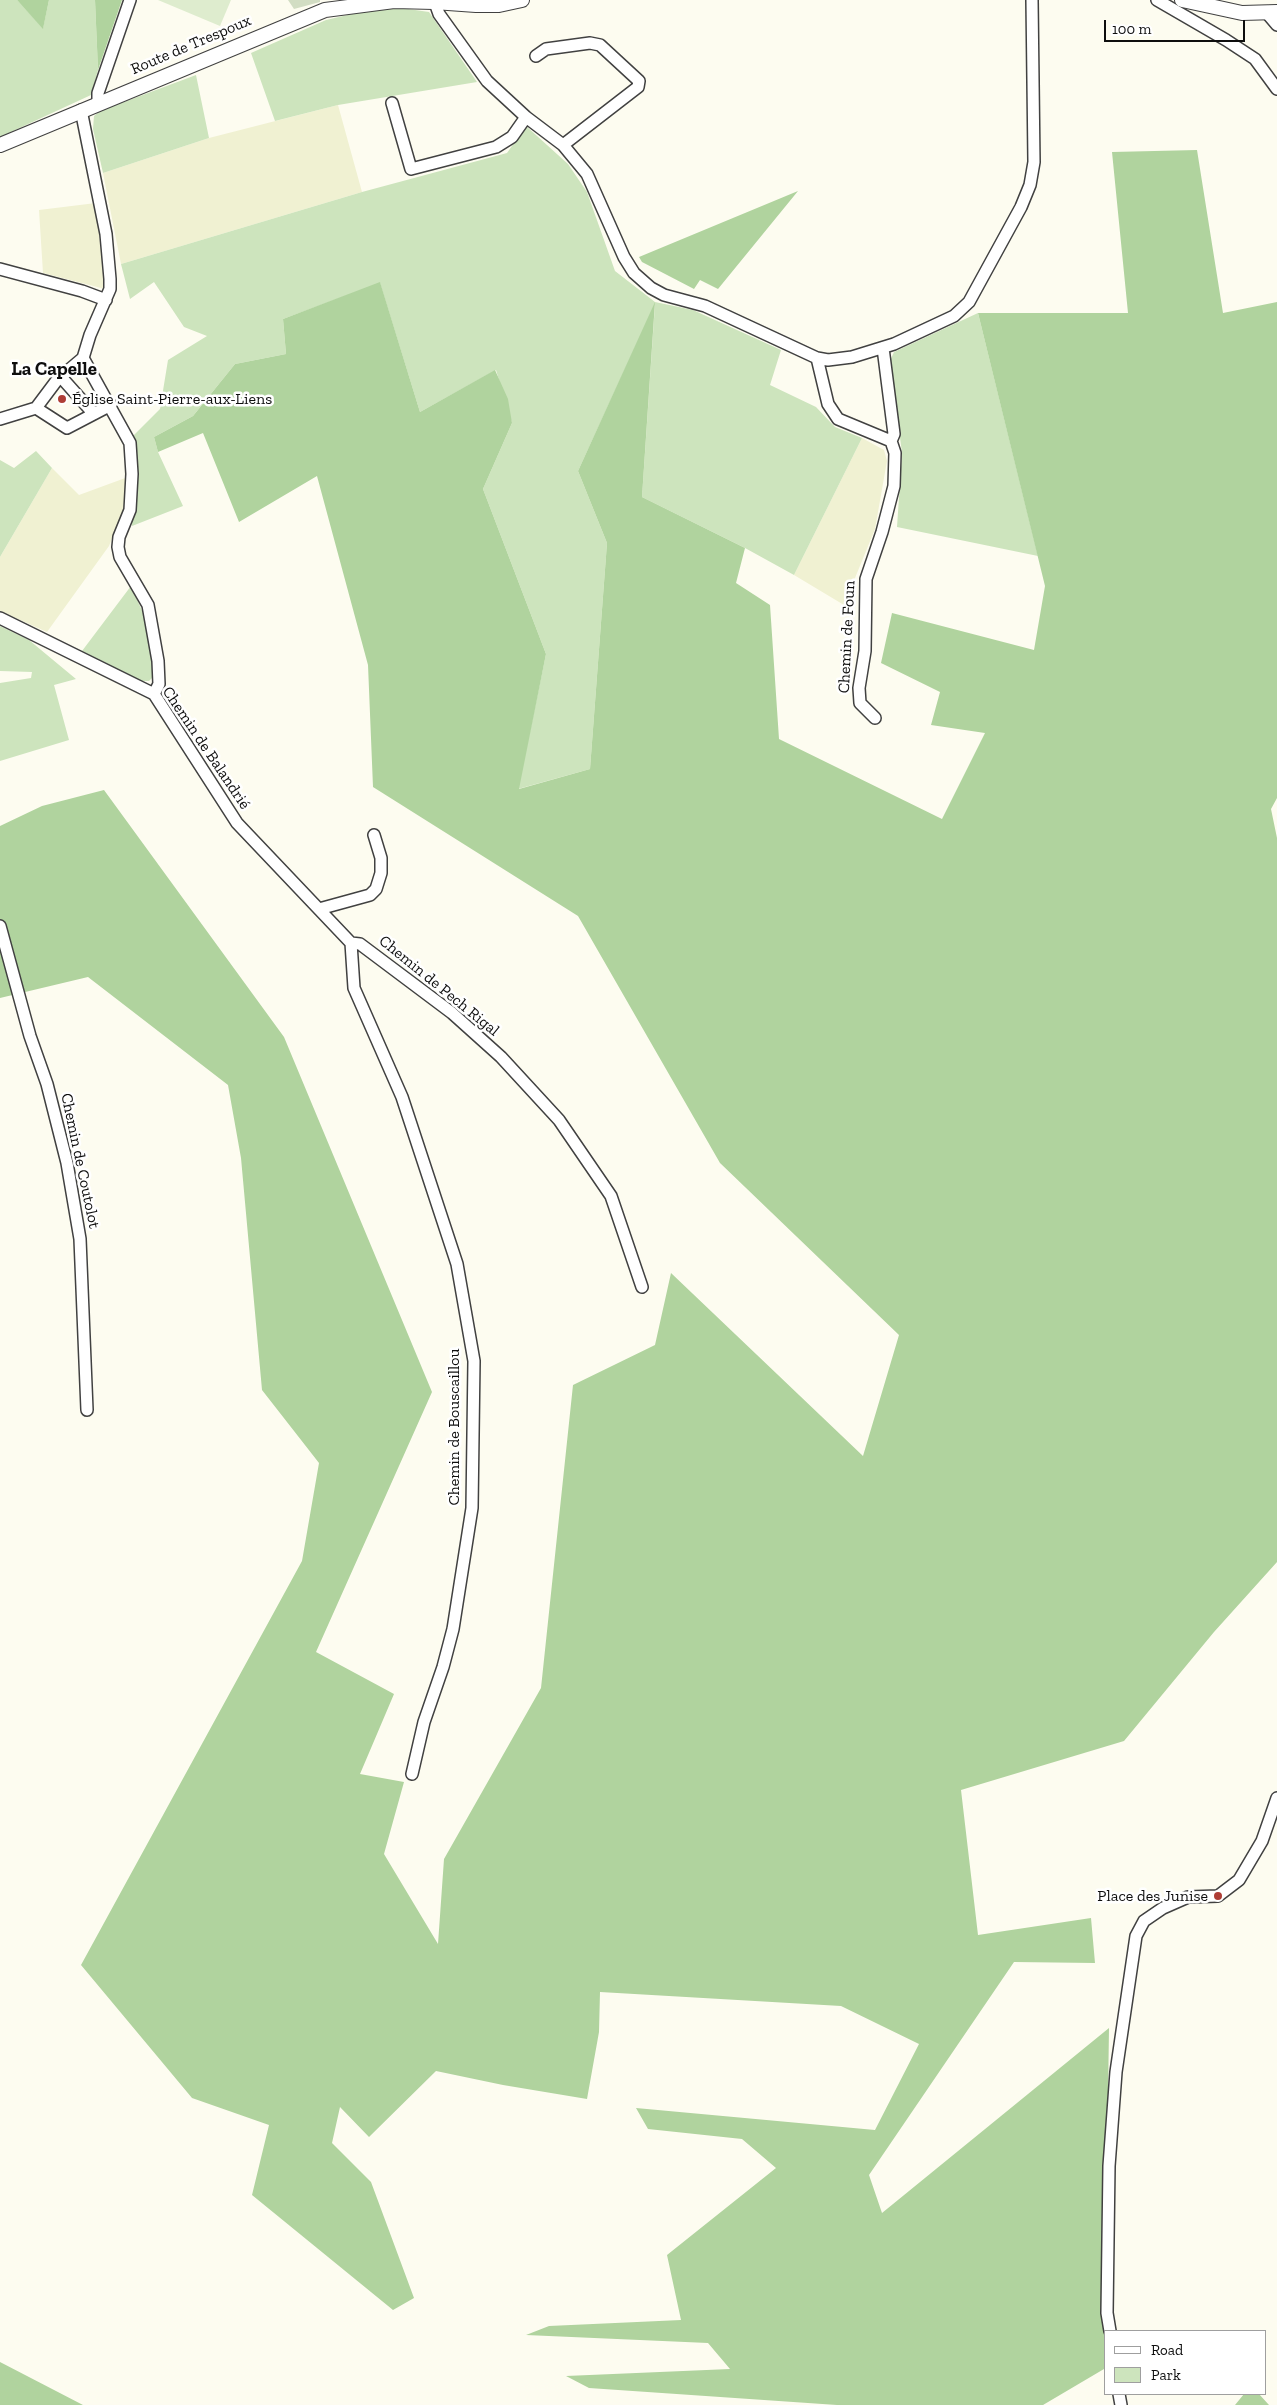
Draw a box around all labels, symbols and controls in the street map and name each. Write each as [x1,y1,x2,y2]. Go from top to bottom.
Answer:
scale bar [1107,10,1248,42]
street label: Route de Trespoux [128,11,254,79]
text: 100 m [1112,20,1151,38]
district label: La Capelle [11,359,97,381]
place label: Église Saint-Pierre-aux-Liens [72,389,272,409]
marker: Église Saint-Pierre-aux-Liens [56,393,68,405]
street label: Chemin de Foun [834,580,860,694]
street label: Chemin de Balandrié [158,683,254,813]
street label: Chemin de Pech Rigal [375,932,503,1040]
street label: Chemin de Coutolot [56,1092,104,1230]
street label: Chemin de Bouscaillou [444,1349,464,1505]
place label: Place des Junise [1097,1886,1208,1906]
marker: Place des Junise [1212,1890,1224,1902]
legend [1104,2330,1267,2395]
text: Road [1151,2341,1183,2359]
text: Park [1151,2366,1181,2384]

